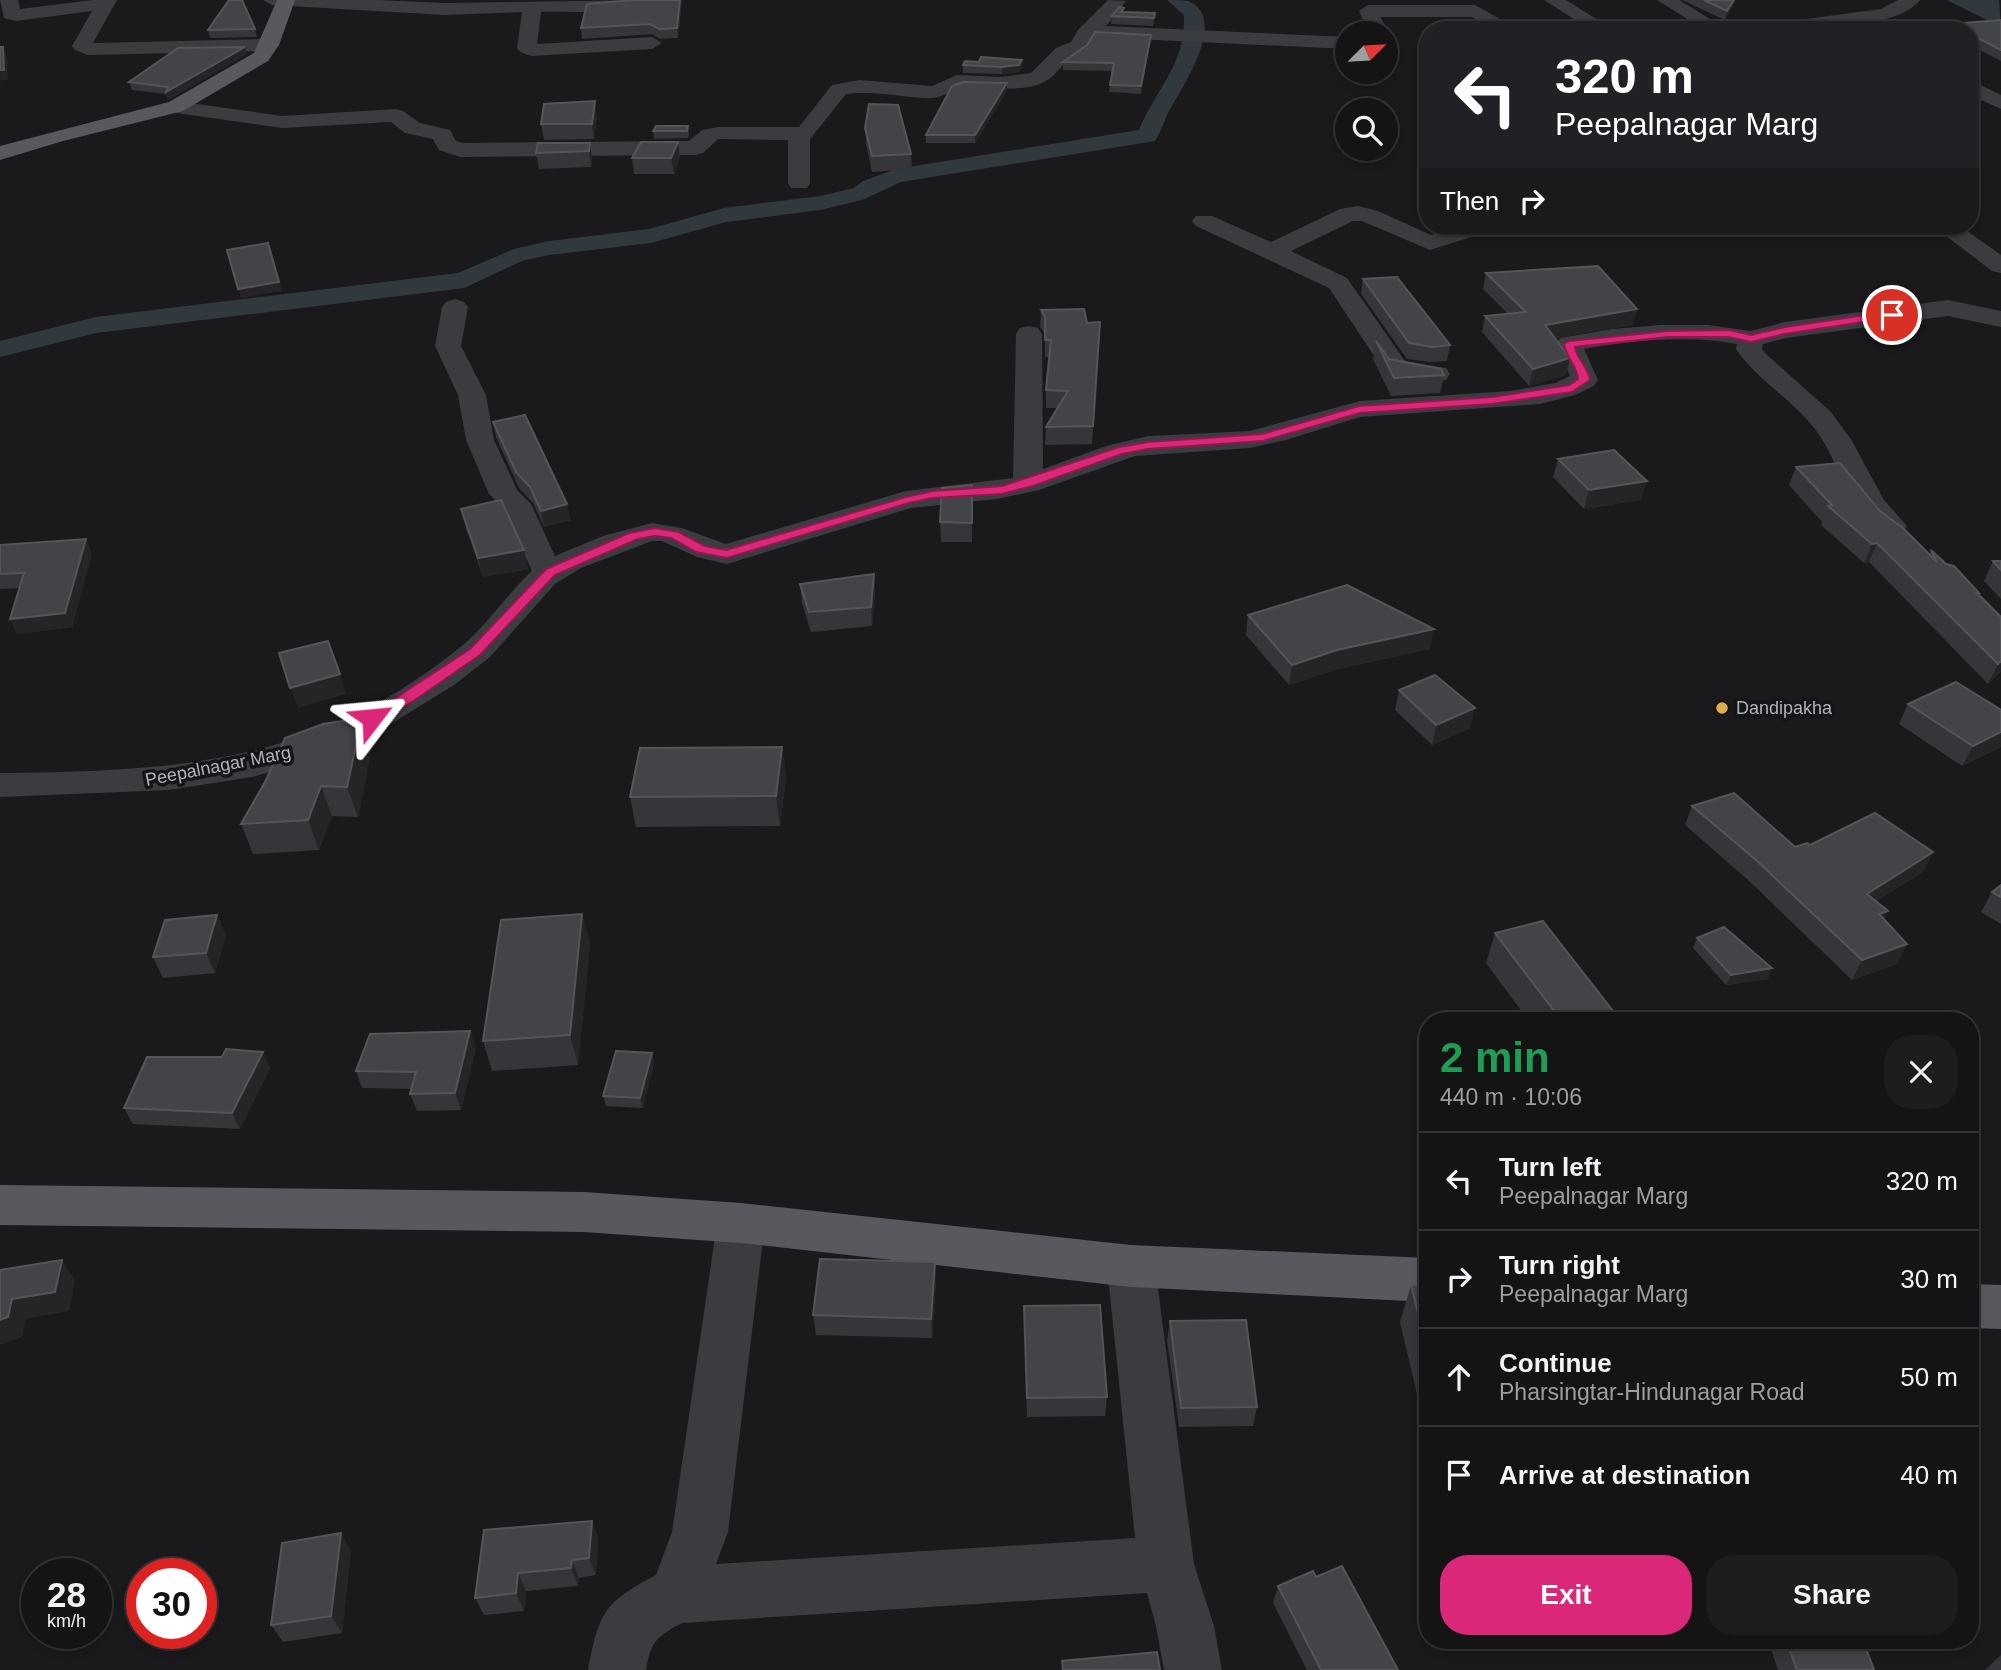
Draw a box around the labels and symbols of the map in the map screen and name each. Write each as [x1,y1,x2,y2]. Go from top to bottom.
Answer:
north arrow [1335,21,1398,84]
pin [1862,285,1922,345]
position arrow [335,681,409,755]
place label: Dandipakha [1736,698,1833,718]
marker: Dandipakha [1714,700,1730,716]
street label: Peepalnagar Marg [143,742,293,790]
speed limit sign: 30 [126,1558,217,1649]

